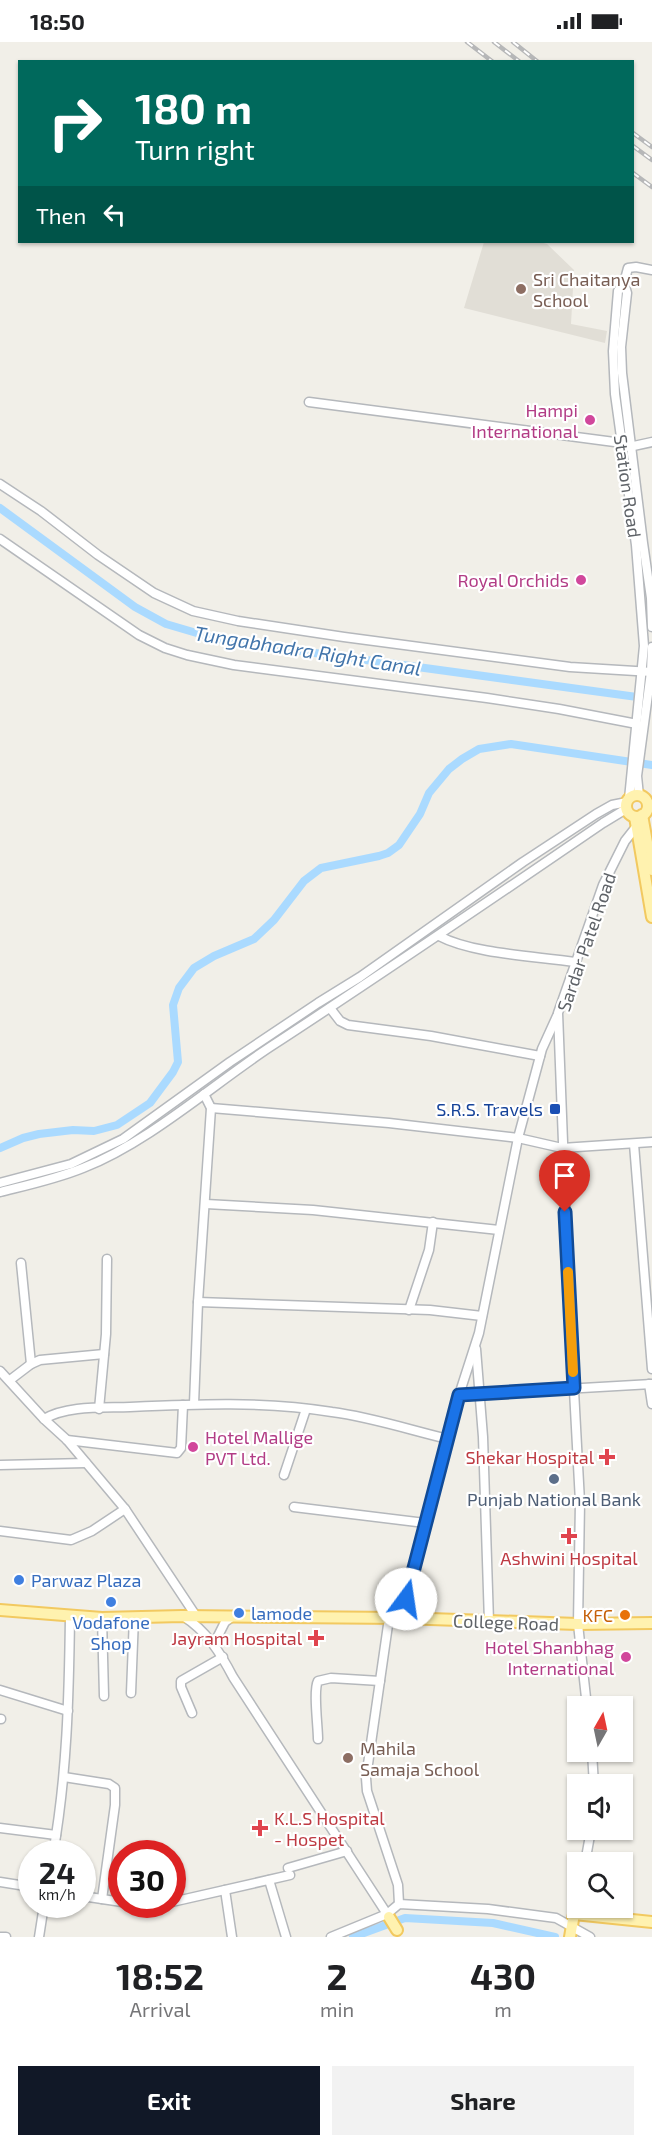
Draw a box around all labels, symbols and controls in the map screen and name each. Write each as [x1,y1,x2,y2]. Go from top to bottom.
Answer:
text: 18:50 [30,8,85,34]
text: 180 m [135,82,252,132]
icon: right [36,84,114,162]
text: Turn right [135,133,255,165]
icon: left [98,198,131,231]
text: Then [36,202,86,228]
place label: Sri Chaitanya School [533,268,640,311]
marker: Sri Chaitanya School [514,282,528,296]
place label: Hampi International [472,399,579,442]
marker: Hampi International [583,413,597,427]
street label: Station Road [610,433,646,539]
place label: Royal Orchids [457,569,569,591]
marker: Royal Orchids [574,573,588,587]
water label: Tungabhadra Right Canal [193,620,423,680]
street label: Sardar Patel Road [552,870,620,1014]
place label: S.R.S. Travels [436,1098,543,1120]
marker: S.R.S. Travels [548,1102,562,1116]
pin [539,1150,590,1212]
icon: arrive [548,1159,581,1192]
place label: Hotel Mallige PVT Ltd. [205,1426,313,1469]
marker: Hotel Mallige PVT Ltd. [186,1440,200,1454]
place label: Shekar Hospital [465,1446,595,1468]
marker: Shekar Hospital [598,1448,616,1466]
marker: Punjab National Bank [547,1472,561,1486]
place label: Punjab National Bank [467,1488,641,1510]
marker: Ashwini Hospital [560,1527,578,1545]
place label: Ashwini Hospital [500,1547,638,1569]
position arrow [374,1567,438,1631]
place label: Parwaz Plaza [31,1569,141,1591]
marker: Parwaz Plaza [12,1573,26,1587]
marker: Vodafone Shop [104,1595,118,1609]
place label: lamode [251,1602,312,1624]
place label: KFC [583,1604,613,1626]
marker: lamode [232,1606,246,1620]
marker: KFC [618,1608,632,1622]
street label: College Road [453,1609,559,1635]
place label: Vodafone Shop [72,1611,150,1654]
place label: Jayram Hospital [171,1627,303,1649]
marker: Jayram Hospital [307,1629,325,1647]
place label: Hotel Shanbhag International [485,1636,615,1679]
marker: Hotel Shanbhag International [619,1650,633,1664]
north arrow [567,1696,633,1762]
map controls [567,1696,633,1918]
place label: Mahila Samaja School [360,1737,480,1780]
marker: Mahila Samaja School [341,1751,355,1765]
button: sound [567,1774,633,1840]
place label: K.L.S Hospital - Hospet [274,1807,385,1850]
marker: K.L.S Hospital - Hospet [251,1819,269,1837]
speed limit sign: 30 [108,1840,186,1918]
button: search [567,1852,633,1918]
text: 24 [39,1854,75,1890]
text: km/h [38,1885,76,1903]
text: 18:52 [116,1954,204,1997]
text: 2 [327,1954,347,1997]
text: 430 [470,1954,536,1997]
text: Arrival [130,1997,190,2021]
text: min [320,1997,354,2021]
text: m [494,1997,512,2021]
button: Exit [18,2066,320,2135]
button: Share [332,2066,634,2135]

